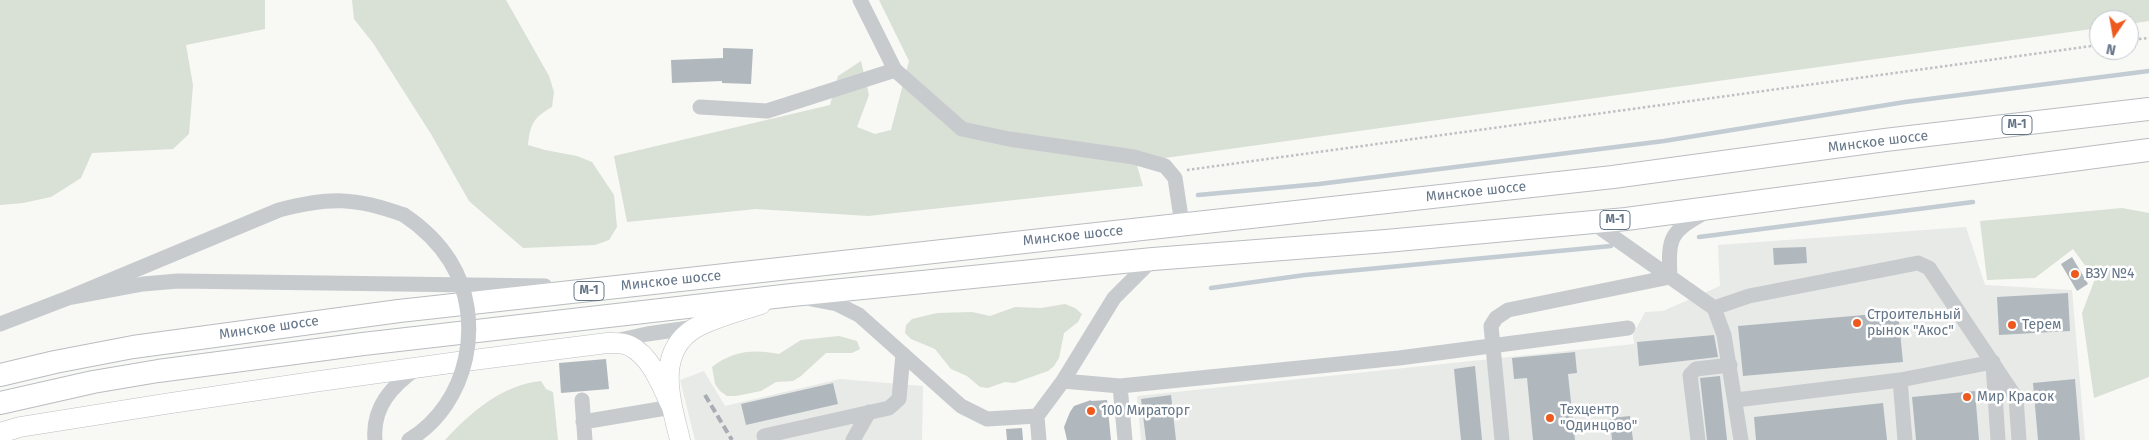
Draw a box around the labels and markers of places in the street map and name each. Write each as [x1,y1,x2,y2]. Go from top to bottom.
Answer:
place label: ВЗУ №4 [2085,266,2134,282]
marker: ВЗУ №4 [2069,268,2081,280]
place label: Строительный рынок "Акос" [1867,307,1961,340]
marker: Строительный рынок "Акос" [1851,317,1863,329]
place label: Терем [2022,317,2061,333]
marker: Терем [2006,319,2018,331]
place label: Мир Красок [1977,389,2054,405]
marker: Мир Красок [1961,391,1973,403]
place label: Техцентр "Одинцово" [1560,402,1637,434]
place label: 100 Мираторг [1101,403,1190,419]
marker: 100 Мираторг [1085,405,1097,417]
marker: Техцентр "Одинцово" [1544,412,1556,424]

